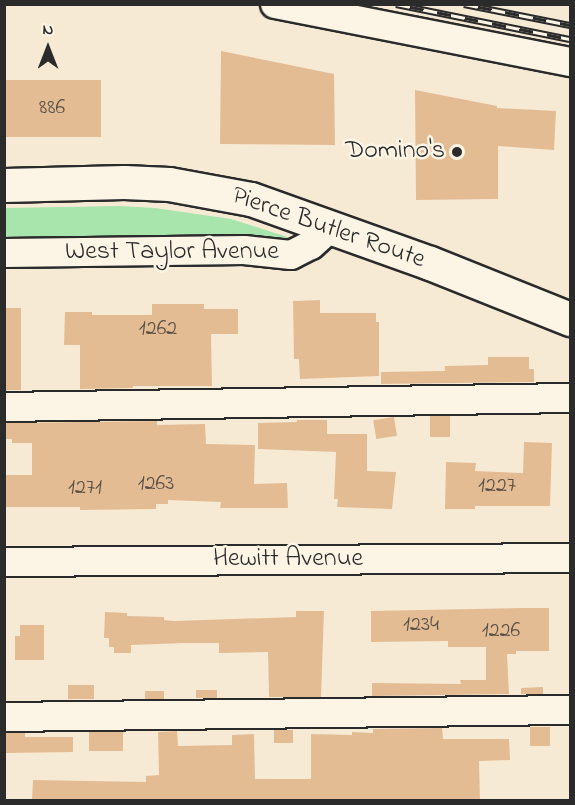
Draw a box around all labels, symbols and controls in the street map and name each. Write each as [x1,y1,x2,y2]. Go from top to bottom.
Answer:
north arrow [18,18,78,78]
text: N [43,18,53,42]
house number: 886 [39,96,65,122]
place label: Domino's [345,136,445,168]
marker: Domino's [450,145,464,159]
street label: Pierce Butler Route [227,181,429,277]
street label: West Taylor Avenue [65,237,279,269]
house number: 1262 [139,317,177,343]
house number: 1263 [138,472,174,498]
house number: 1227 [478,474,516,500]
house number: 1271 [68,476,102,502]
street label: Hewitt Avenue [213,544,363,576]
house number: 1234 [403,613,439,639]
house number: 1226 [482,619,520,645]

